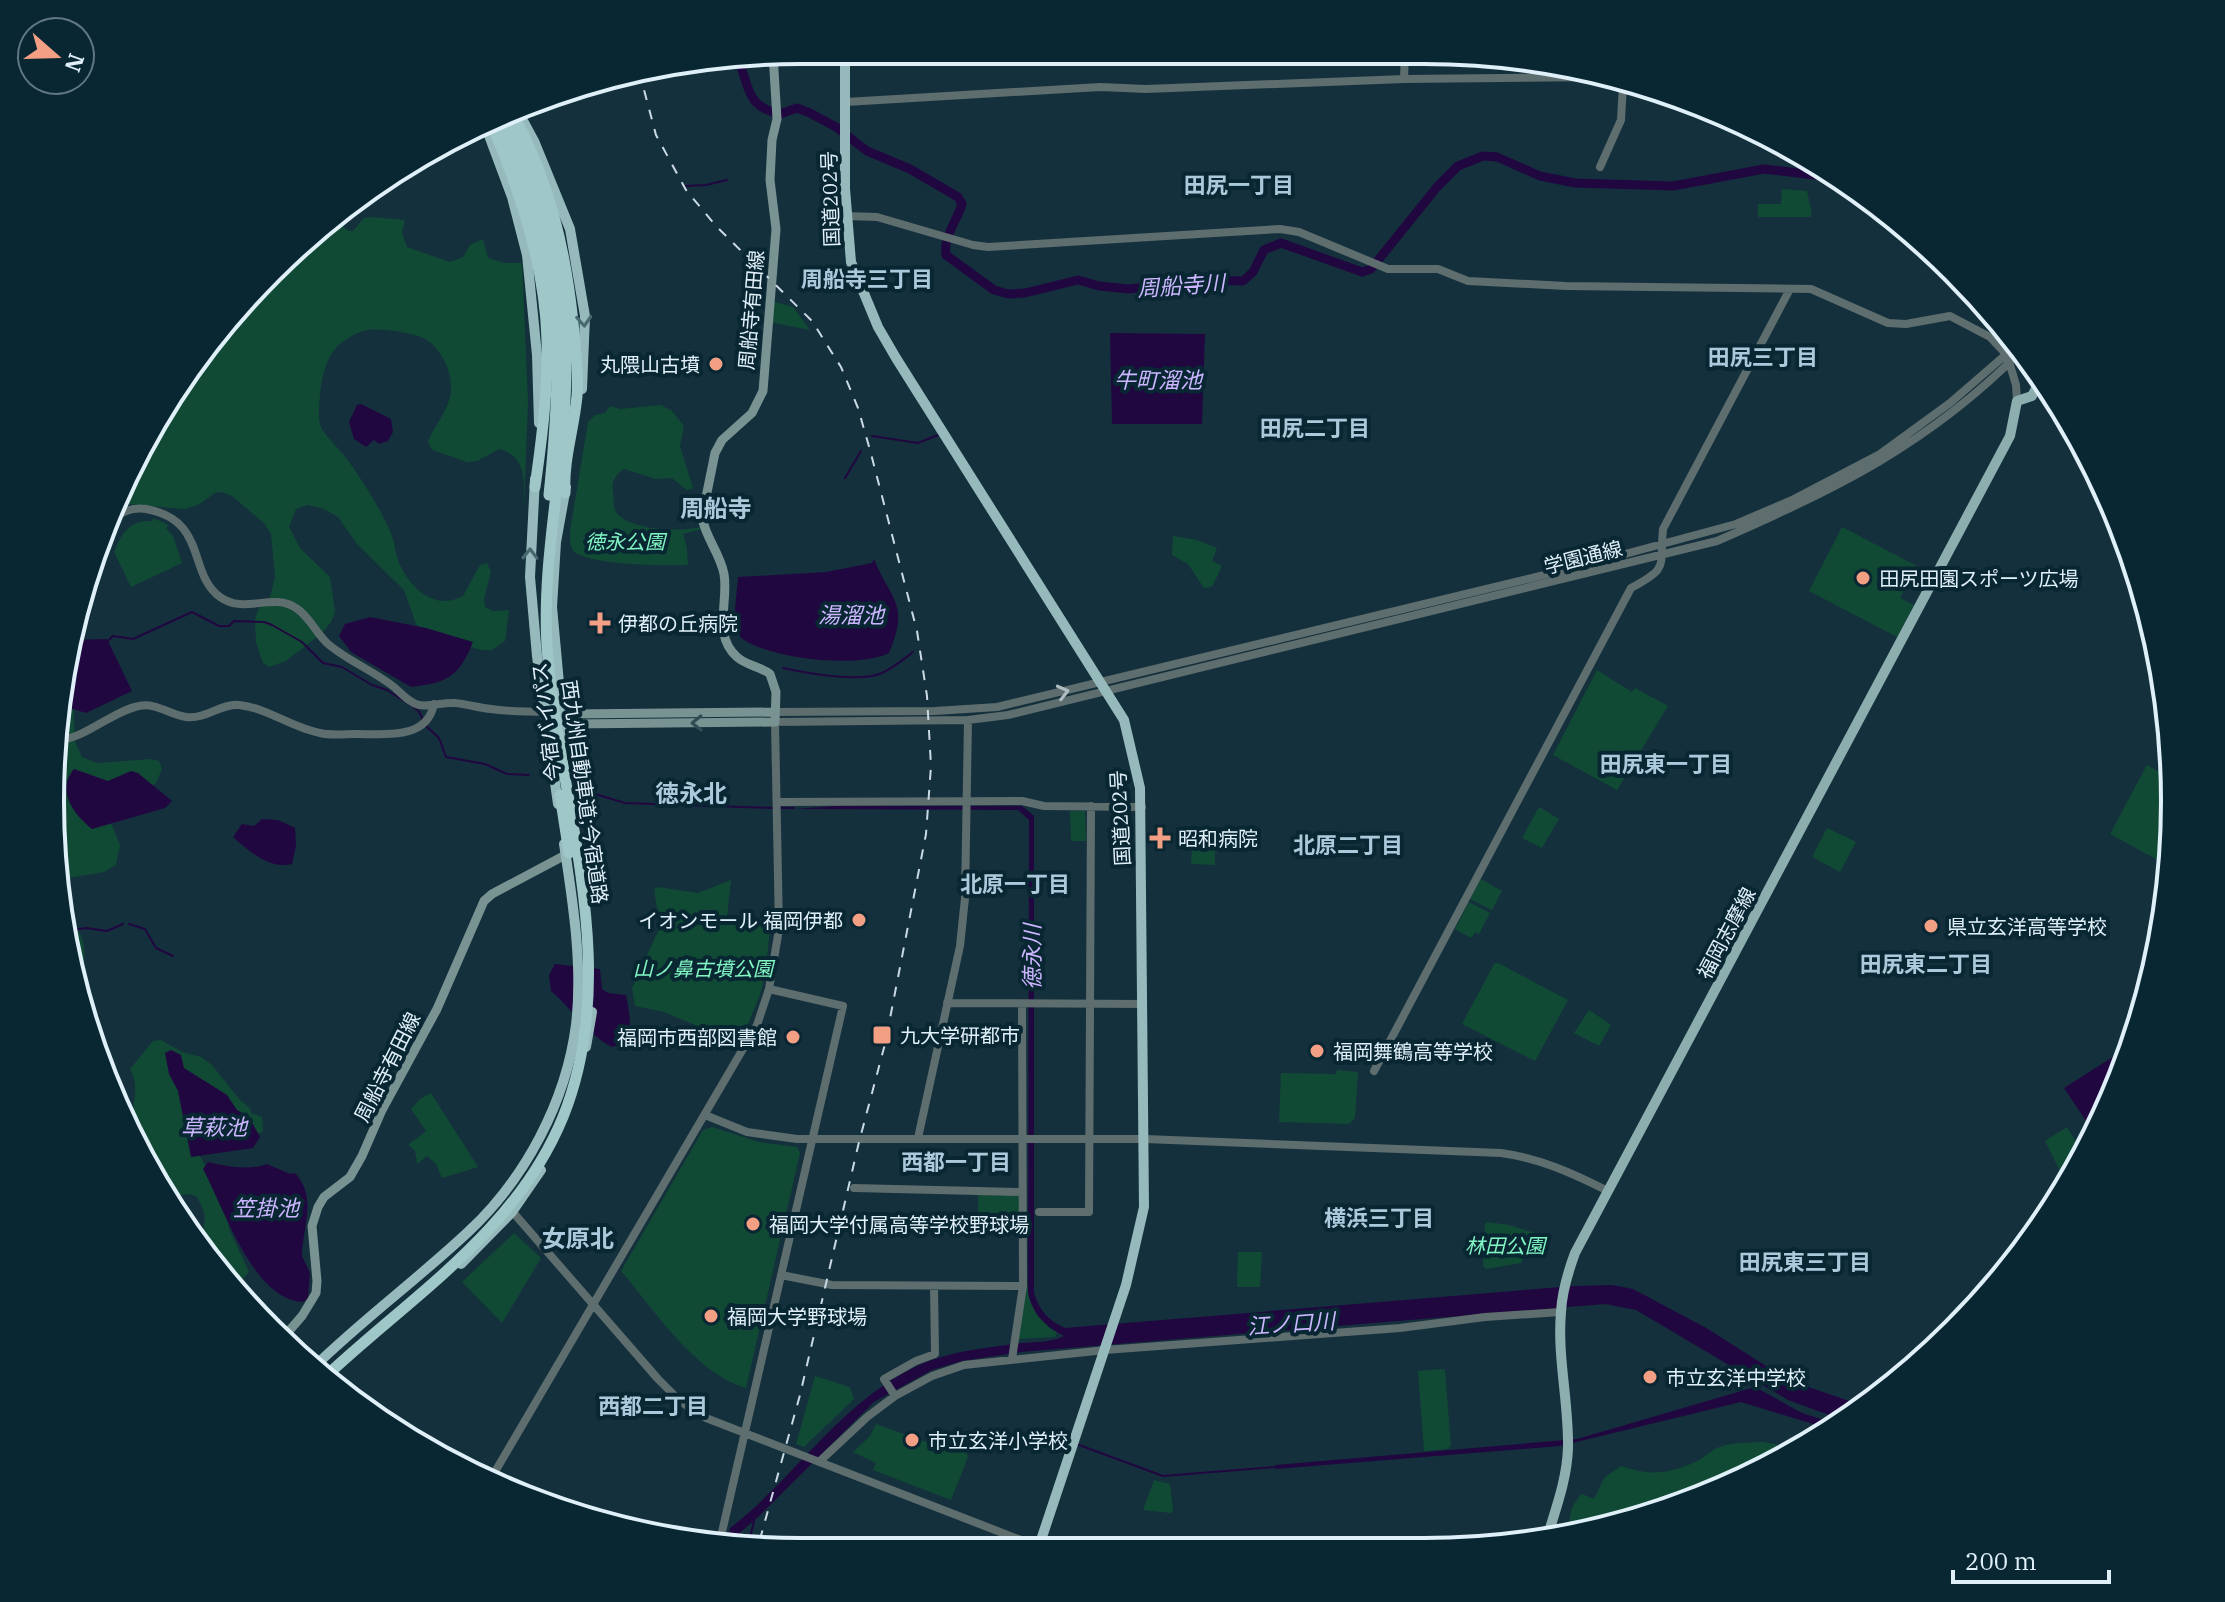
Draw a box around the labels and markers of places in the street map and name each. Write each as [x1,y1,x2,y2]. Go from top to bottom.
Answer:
place label: 丸隈山古墳 [600,351,700,378]
marker: 丸隈山古墳 [707,355,725,373]
place label: 田尻田園スポーツ広場 [1879,565,2079,592]
marker: 田尻田園スポーツ広場 [1854,569,1872,587]
place label: 伊都の丘病院 [618,610,738,637]
marker: 伊都の丘病院 [589,612,611,634]
place label: 昭和病院 [1178,825,1258,852]
marker: 昭和病院 [1149,827,1171,849]
place label: イオンモール 福岡伊都 [638,907,843,934]
marker: イオンモール 福岡伊都 [850,911,868,929]
place label: 県立玄洋高等学校 [1947,913,2107,940]
marker: 県立玄洋高等学校 [1922,917,1940,935]
place label: 九大学研都市 [900,1022,1020,1049]
place label: 福岡市西部図書館 [617,1024,777,1051]
marker: 九大学研都市 [871,1024,893,1046]
marker: 福岡市西部図書館 [784,1028,802,1046]
place label: 福岡舞鶴高等学校 [1333,1038,1493,1065]
marker: 福岡舞鶴高等学校 [1308,1042,1326,1060]
place label: 福岡大学付属高等学校野球場 [769,1211,1029,1238]
marker: 福岡大学付属高等学校野球場 [744,1215,762,1233]
place label: 福岡大学野球場 [727,1303,867,1330]
marker: 福岡大学野球場 [702,1307,720,1325]
place label: 市立玄洋中学校 [1666,1364,1806,1391]
marker: 市立玄洋中学校 [1641,1368,1659,1386]
place label: 市立玄洋小学校 [928,1427,1068,1454]
marker: 市立玄洋小学校 [903,1431,921,1449]

